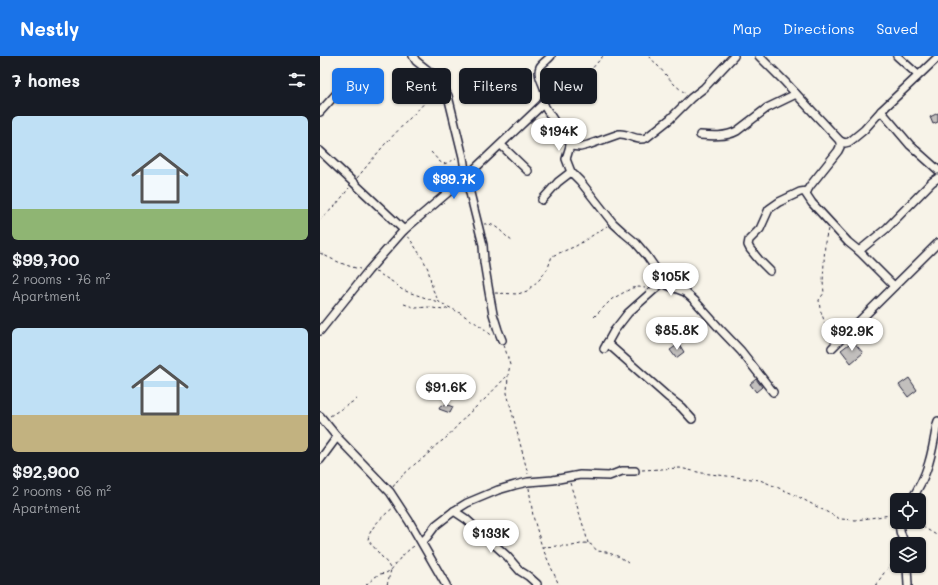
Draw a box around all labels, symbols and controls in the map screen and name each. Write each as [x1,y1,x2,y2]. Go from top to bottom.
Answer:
text: Nestly [20,16,79,41]
text: Map [733,19,761,38]
text: Directions [783,19,854,38]
text: Saved [876,19,918,38]
chip: Buy [332,68,384,104]
chip: Rent [392,68,451,104]
chip: Filters [459,68,532,104]
chip: New [540,68,597,104]
text: 7 homes [12,69,80,91]
icon: filters [286,69,308,91]
pin: $194K [531,118,587,152]
text: $194K [540,122,578,139]
icon: home [124,142,196,214]
pin: $99.7K [421,166,487,200]
text: $99.7K [432,170,476,187]
text: $99,700 [12,248,80,270]
pin: $105K [643,263,699,297]
text: $105K [652,267,690,284]
text: 2 rooms · 76 m² [12,270,111,287]
text: Apartment [12,287,81,304]
pin: $85.8K [644,317,710,351]
pin: $92.9K [819,318,885,352]
text: $85.8K [655,321,699,338]
text: $92.9K [830,322,874,339]
icon: home [124,354,196,426]
pin: $91.6K [413,374,479,408]
text: $91.6K [425,378,467,395]
text: $92,900 [12,460,80,482]
text: 2 rooms · 66 m² [12,482,111,499]
map controls [890,493,926,573]
button: locate [890,493,926,529]
text: Apartment [12,499,81,516]
pin: $133K [463,520,519,554]
text: $133K [472,524,510,541]
button: layers [890,537,926,573]

